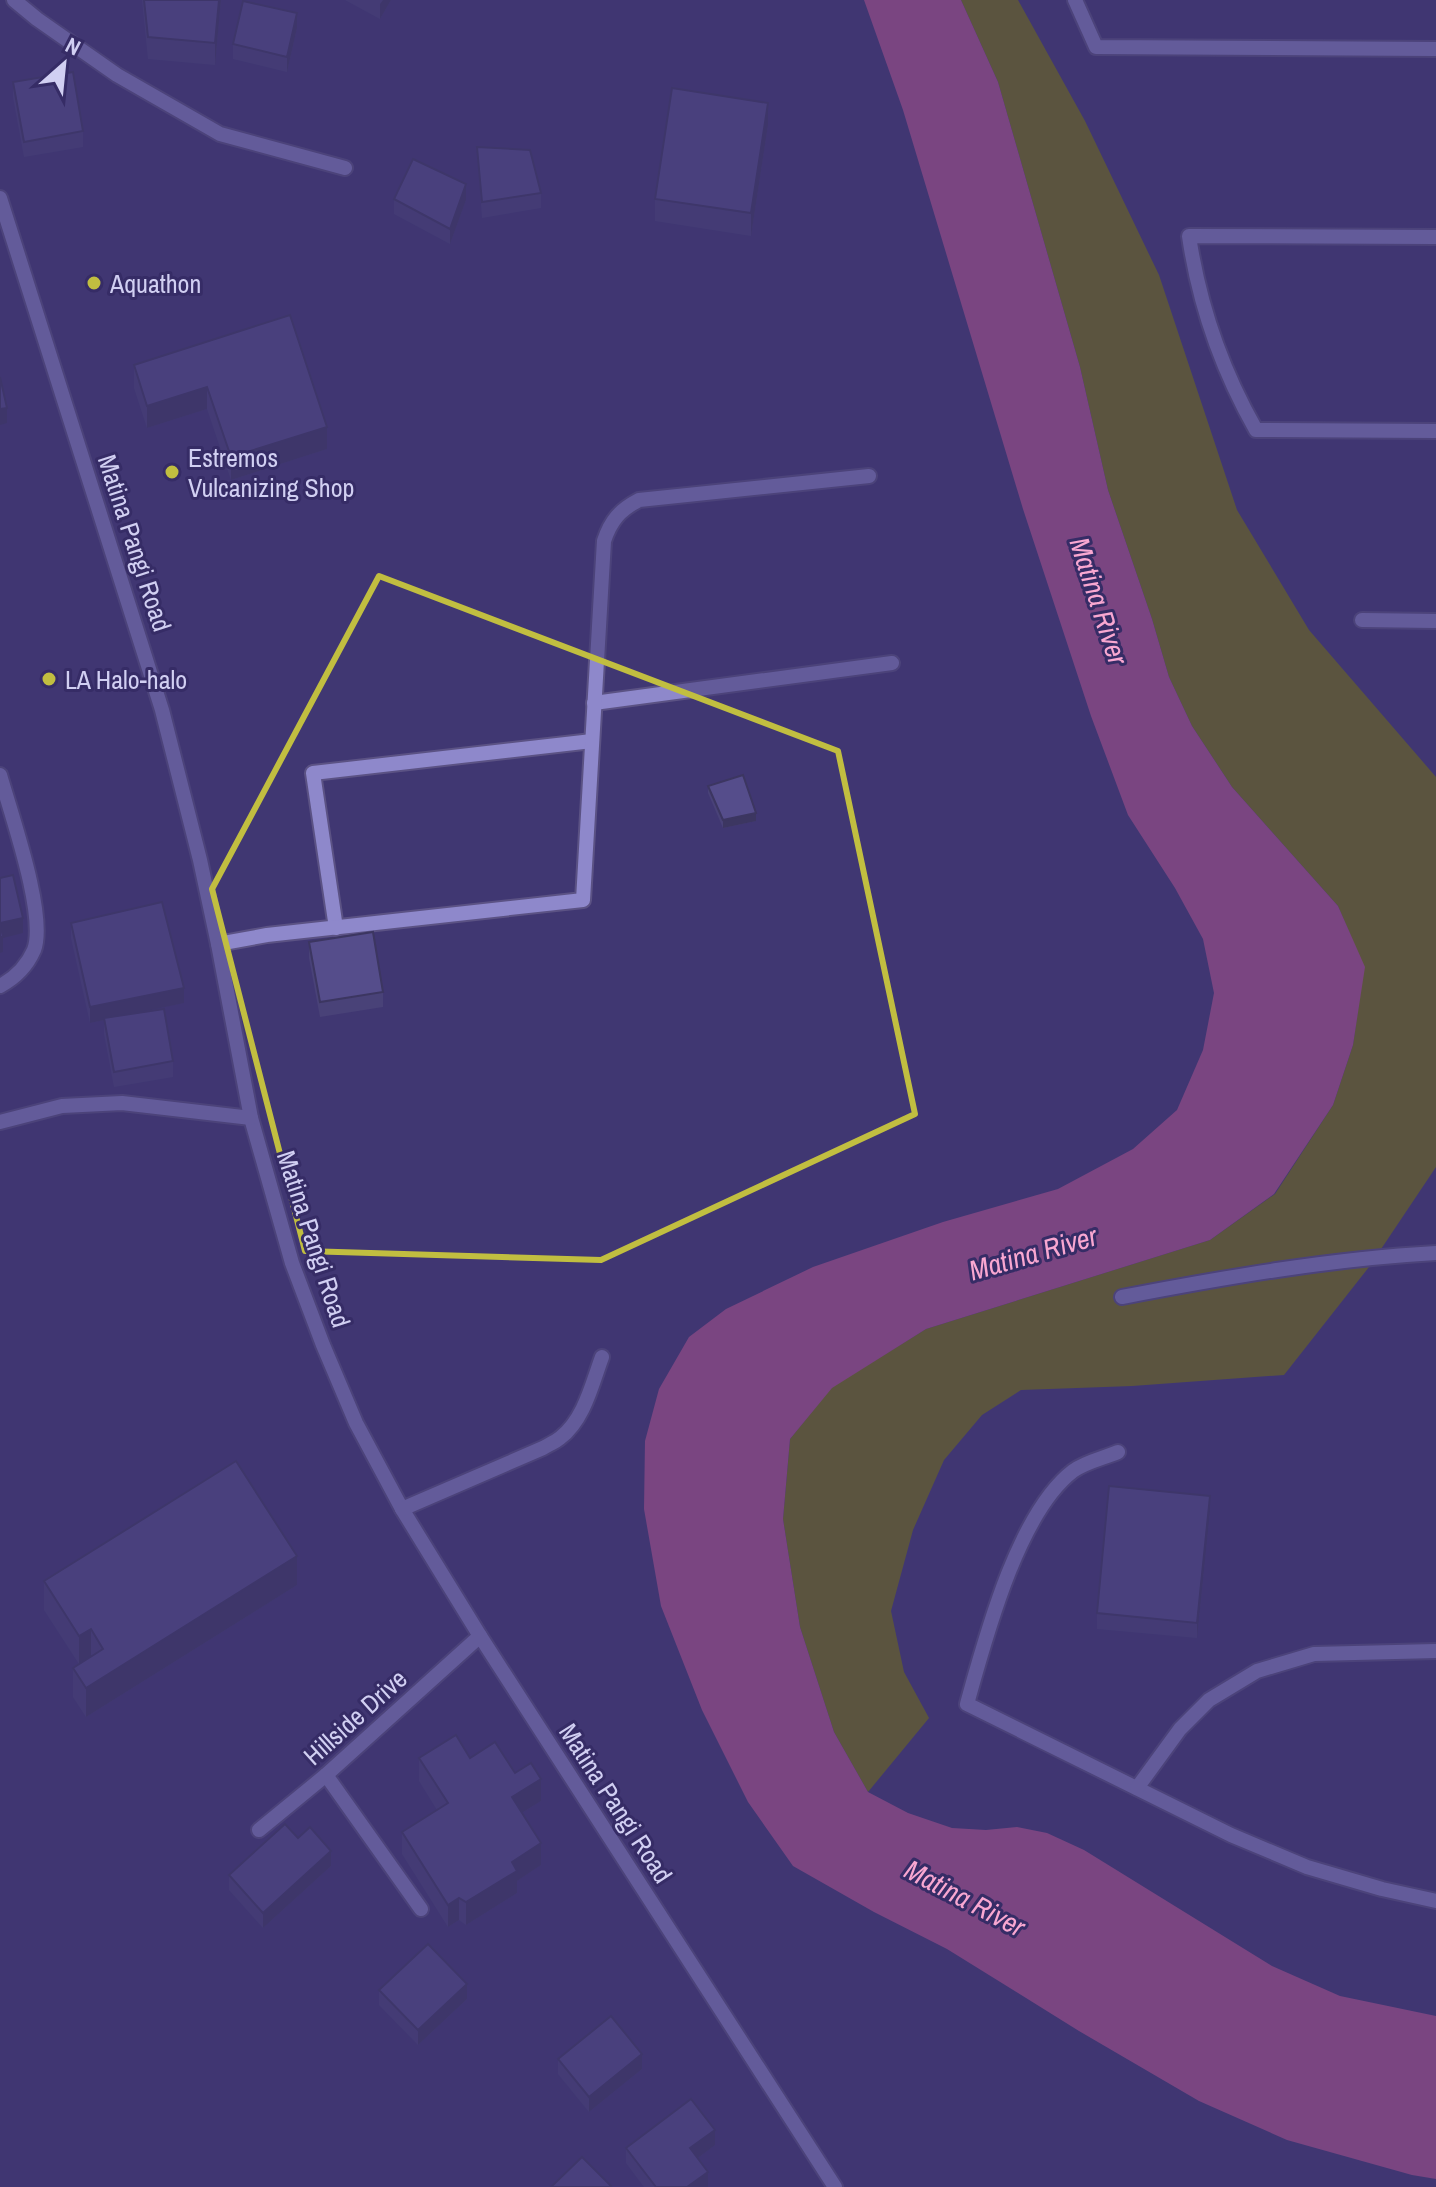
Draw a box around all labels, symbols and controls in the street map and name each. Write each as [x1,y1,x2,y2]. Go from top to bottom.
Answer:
north arrow [24,24,104,104]
text: N [60,30,86,63]
place label: Aquathon [109,266,201,301]
marker: Aquathon [85,274,103,292]
place label: Estremos Vulcanizing Shop [188,440,354,505]
street label: Matina Pangi Road [90,450,180,636]
marker: Estremos Vulcanizing Shop [163,463,181,481]
water label: Matina River [1061,533,1138,671]
place label: LA Halo-halo [65,662,187,697]
marker: LA Halo-halo [40,670,58,688]
street label: Matina Pangi Road [269,1146,359,1332]
water label: Matina River [965,1216,1103,1289]
street label: Hillside Drive [296,1661,414,1773]
street label: Matina Pangi Road [551,1716,681,1890]
water label: Matina River [898,1850,1033,1946]

